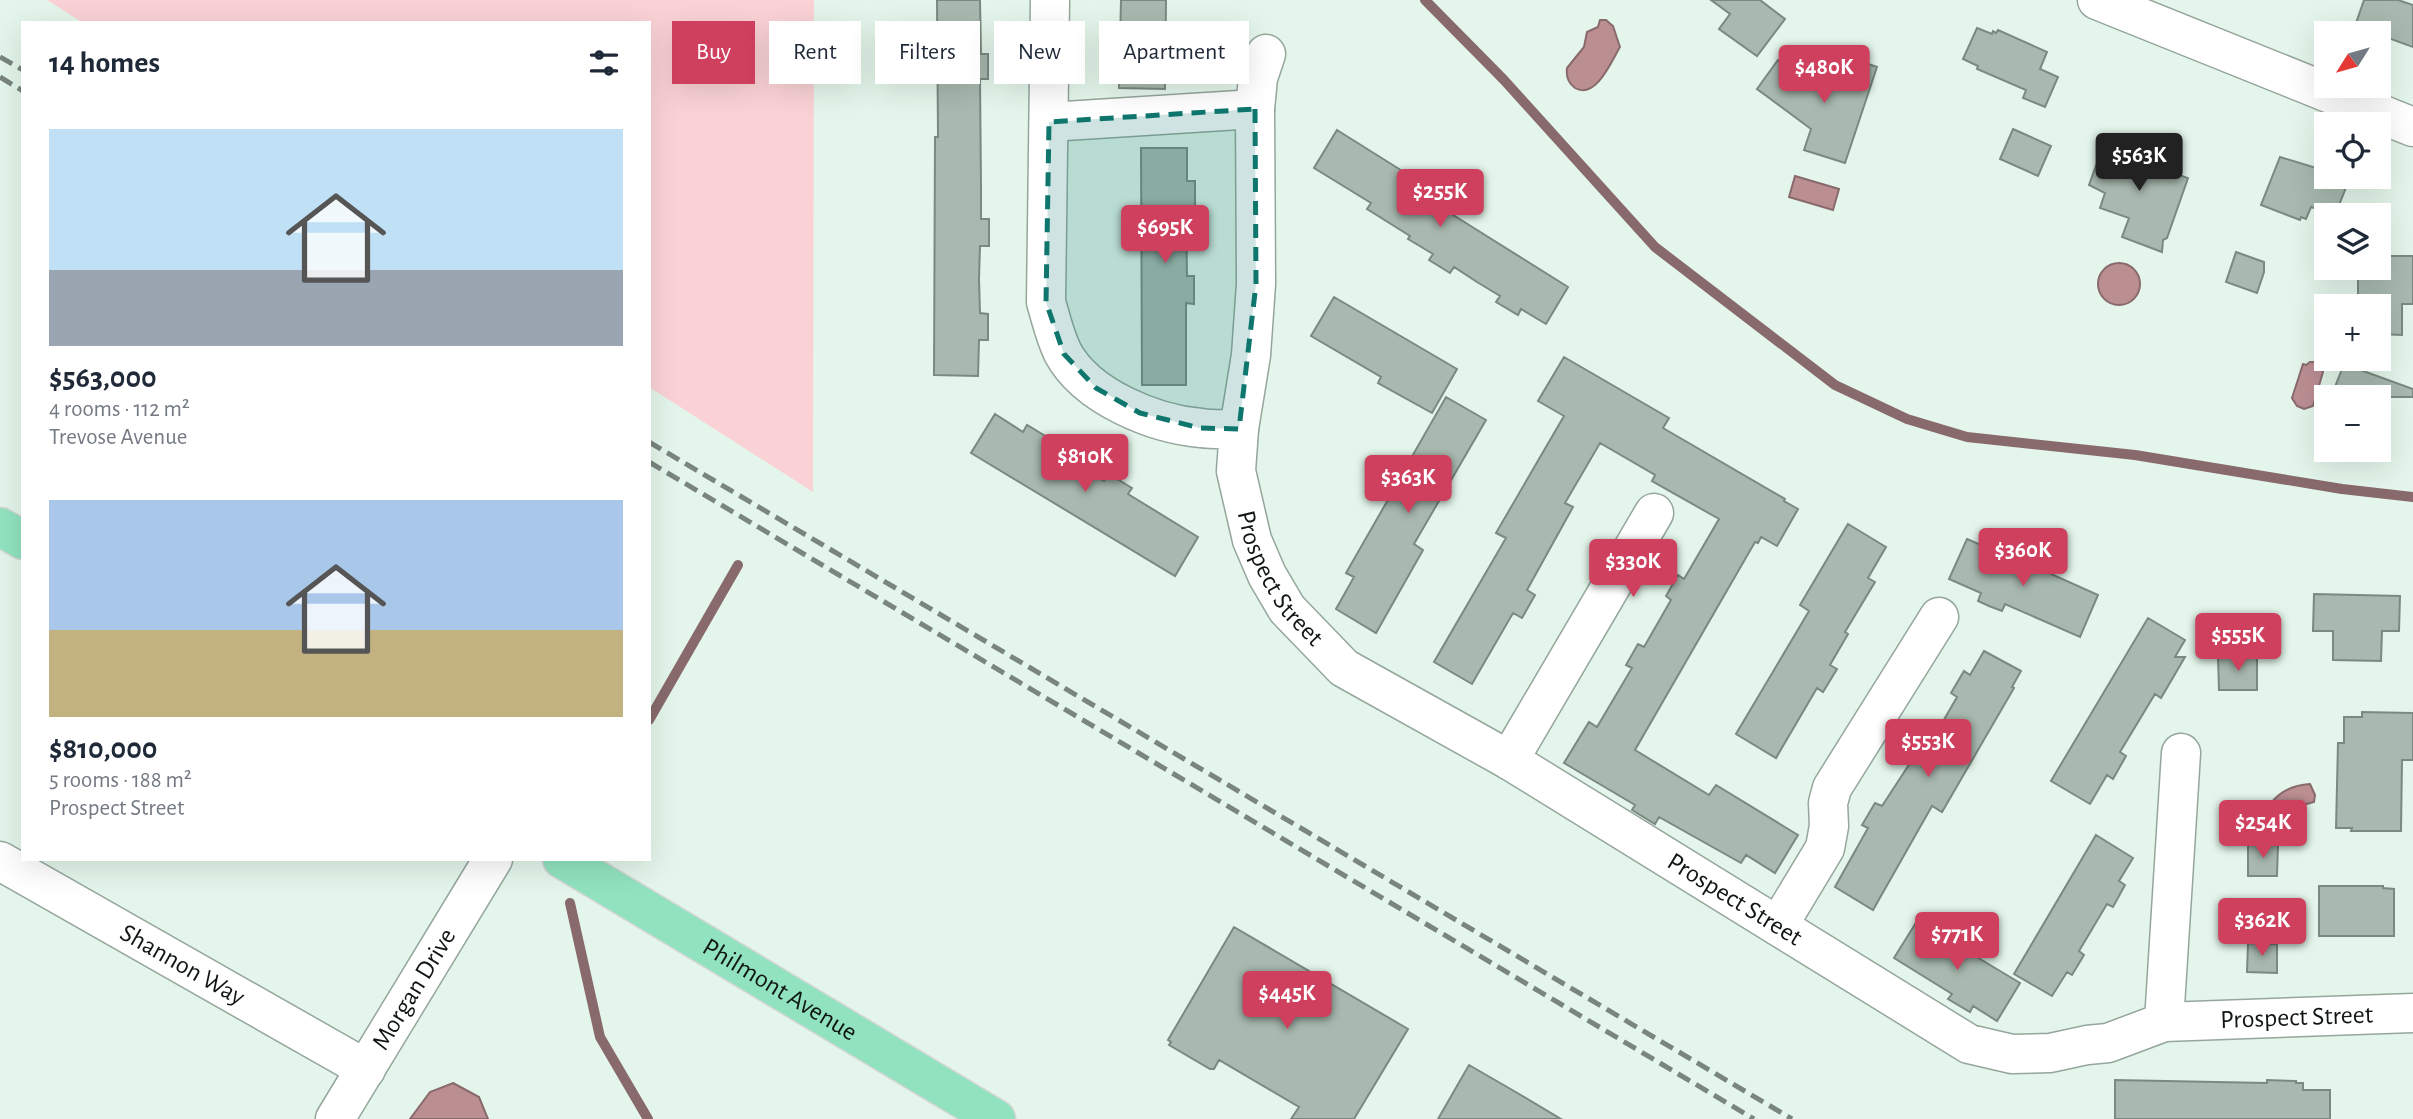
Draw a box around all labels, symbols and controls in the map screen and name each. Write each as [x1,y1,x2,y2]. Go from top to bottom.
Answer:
chip: Buy [672,21,755,84]
chip: Rent [769,21,861,84]
chip: Filters [875,21,980,84]
chip: New [994,21,1085,84]
chip: Apartment [1099,21,1249,84]
north arrow [2314,21,2390,98]
map controls [2314,21,2391,462]
icon: filters [585,44,623,82]
pin: $480K [1775,46,1873,105]
text: 14 homes [49,48,160,78]
text: $480K [1795,56,1853,79]
button: locate [2314,112,2391,189]
pin: $563K [2090,134,2188,193]
text: $563K [2112,144,2166,167]
pin: $255K [1391,170,1489,229]
icon: home [273,175,399,301]
text: $255K [1413,180,1467,203]
button: layers [2314,203,2391,280]
pin: $695K [1116,205,1214,265]
text: $695K [1137,216,1193,239]
button: + [2314,294,2391,371]
text: $563,000 [49,363,157,393]
button: − [2314,385,2391,462]
text: 4 rooms · 112 m² [49,398,190,421]
text: Trevose Avenue [49,426,187,449]
pin: $810K [1036,434,1134,494]
text: $810K [1057,445,1113,468]
pin: $363K [1359,456,1457,515]
text: $363K [1381,466,1435,489]
street label: Prospect Street [1233,508,1328,651]
pin: $360K [1974,528,2072,588]
text: $360K [1995,539,2051,562]
pin: $330K [1584,540,1682,599]
icon: home [273,546,399,672]
text: $330K [1605,550,1661,573]
pin: $555K [2189,614,2287,673]
text: $555K [2211,624,2265,647]
pin: $553K [1879,720,1977,779]
text: $553K [1901,730,1955,753]
text: $810,000 [49,734,157,764]
text: 5 rooms · 188 m² [49,769,192,792]
text: Prospect Street [49,797,184,820]
pin: $254K [2214,800,2312,860]
text: $254K [2235,811,2291,834]
street label: Prospect Street [1663,848,1807,951]
pin: $362K [2213,898,2311,958]
text: $362K [2234,909,2290,932]
pin: $771K [1908,912,2006,972]
street label: Shannon Way [116,919,249,1010]
text: $771K [1931,923,1983,946]
street label: Morgan Drive [367,924,461,1054]
street label: Philmont Avenue [698,933,862,1046]
pin: $445K [1238,972,1336,1031]
text: $445K [1259,982,1315,1005]
street label: Prospect Street [2220,1001,2374,1033]

